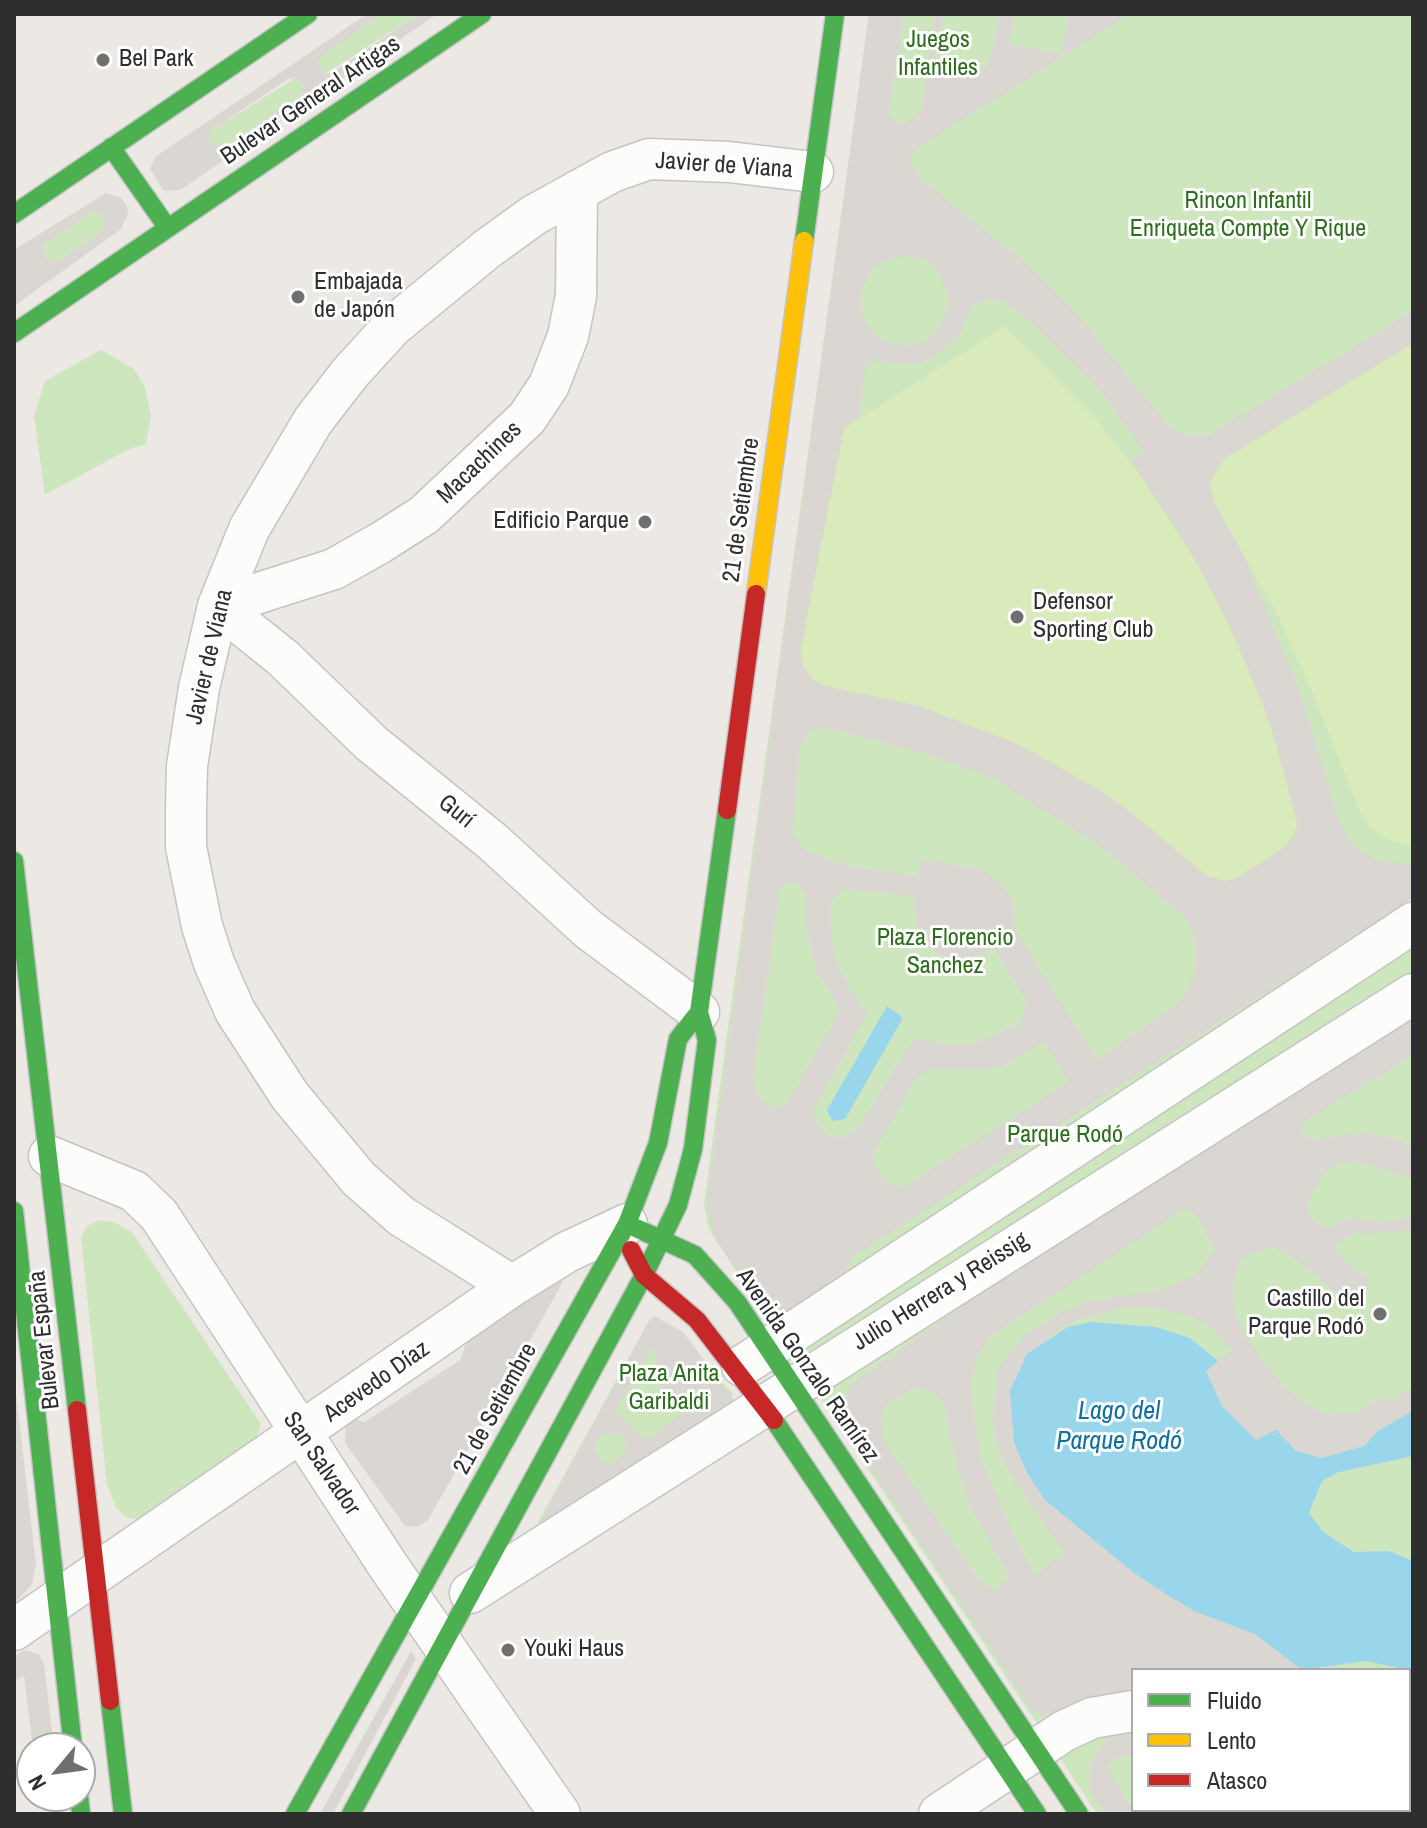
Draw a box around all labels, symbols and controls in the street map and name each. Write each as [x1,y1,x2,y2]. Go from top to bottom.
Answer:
park label: Juegos Infantiles [898,27,978,83]
street label: Bulevar General Artigas [216,30,406,172]
place label: Bel Park [119,46,193,74]
marker: Bel Park [94,51,112,69]
street label: Javier de Viana [654,147,794,185]
park label: Rincon Infantil Enriqueta Compte Y Rique [1130,188,1366,244]
place label: Embajada de Japón [314,269,403,325]
marker: Embajada de Japón [289,288,307,306]
street label: Macachines [432,416,528,510]
street label: 21 de Setiembre [718,436,766,584]
place label: Edificio Parque [493,508,629,536]
marker: Edificio Parque [636,513,654,531]
street label: Javier de Viana [181,587,239,727]
place label: Defensor Sporting Club [1033,589,1153,645]
marker: Defensor Sporting Club [1008,608,1026,626]
street label: Gurí [432,789,480,835]
park label: Plaza Florencio Sanchez [877,925,1013,981]
park label: Parque Rodó [1007,1122,1123,1150]
street label: Julio Herrera y Reissig [848,1226,1034,1358]
street label: Avenida Gonzalo Ramírez [729,1263,885,1469]
street label: Bulevar España [23,1269,67,1411]
place label: Castillo del Parque Rodó [1248,1286,1364,1342]
marker: Castillo del Parque Rodó [1371,1305,1389,1323]
street label: Acevedo Díaz [319,1335,435,1429]
street label: 21 de Setiembre [448,1338,544,1480]
park label: Plaza Anita Garibaldi [619,1361,719,1417]
water label: Lago del Parque Rodó [1056,1396,1182,1458]
street label: San Salvador [276,1407,366,1521]
place label: Youki Haus [524,1636,624,1664]
marker: Youki Haus [499,1641,517,1659]
legend [1131,1668,1411,1812]
text: Fluido [1207,1684,1262,1716]
text: Lento [1207,1724,1256,1756]
north arrow [16,1732,96,1812]
text: Atasco [1207,1764,1267,1796]
text: N [20,1770,53,1796]

